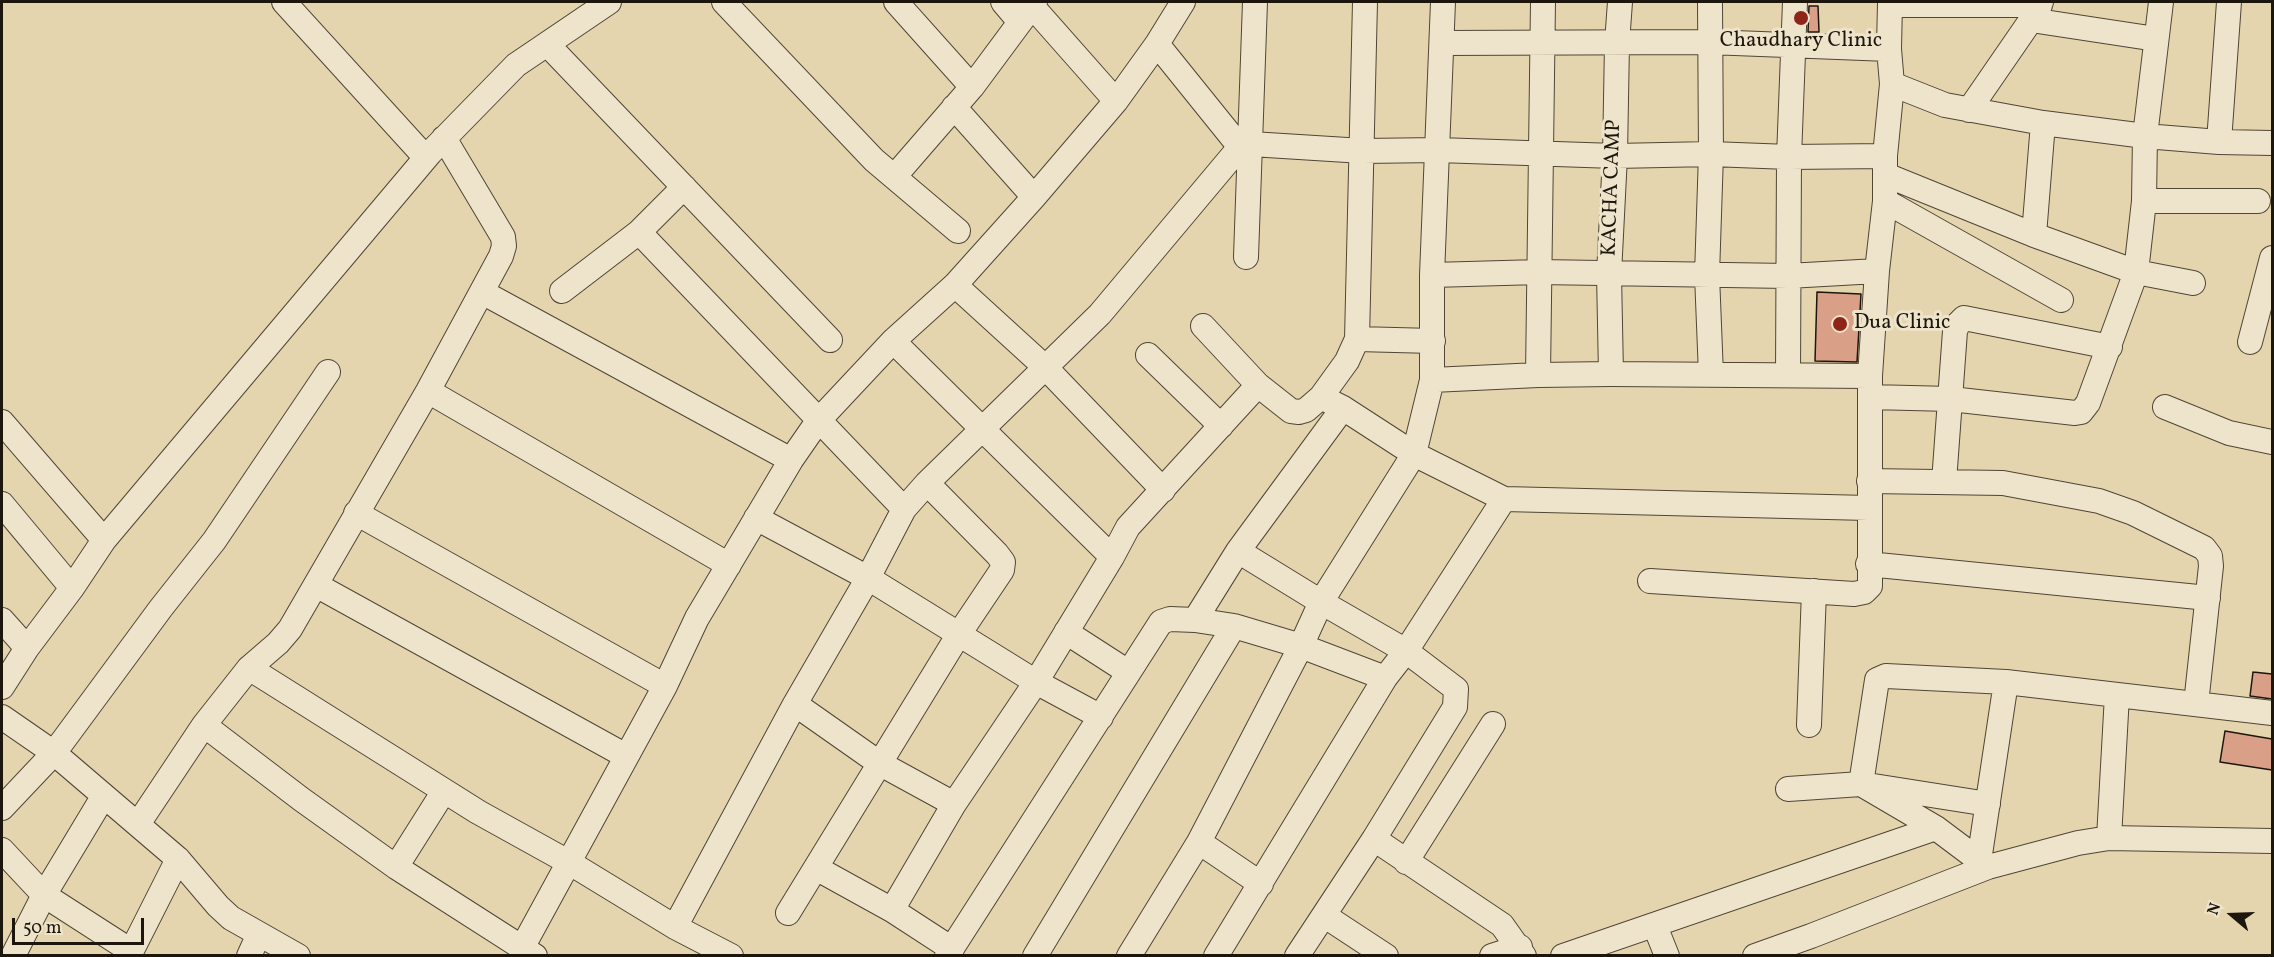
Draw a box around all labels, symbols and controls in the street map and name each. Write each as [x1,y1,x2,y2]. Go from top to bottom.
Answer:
marker: Chaudhary Clinic [1792,9,1810,27]
place label: Chaudhary Clinic [1720,29,1882,55]
street label: KACHA CAMP [1598,119,1628,257]
place label: Dua Clinic [1854,311,1950,337]
marker: Dua Clinic [1831,315,1849,333]
north arrow [2202,885,2262,945]
text: N [2203,900,2227,918]
scale bar [15,906,147,944]
text: 50 m [23,916,62,941]

